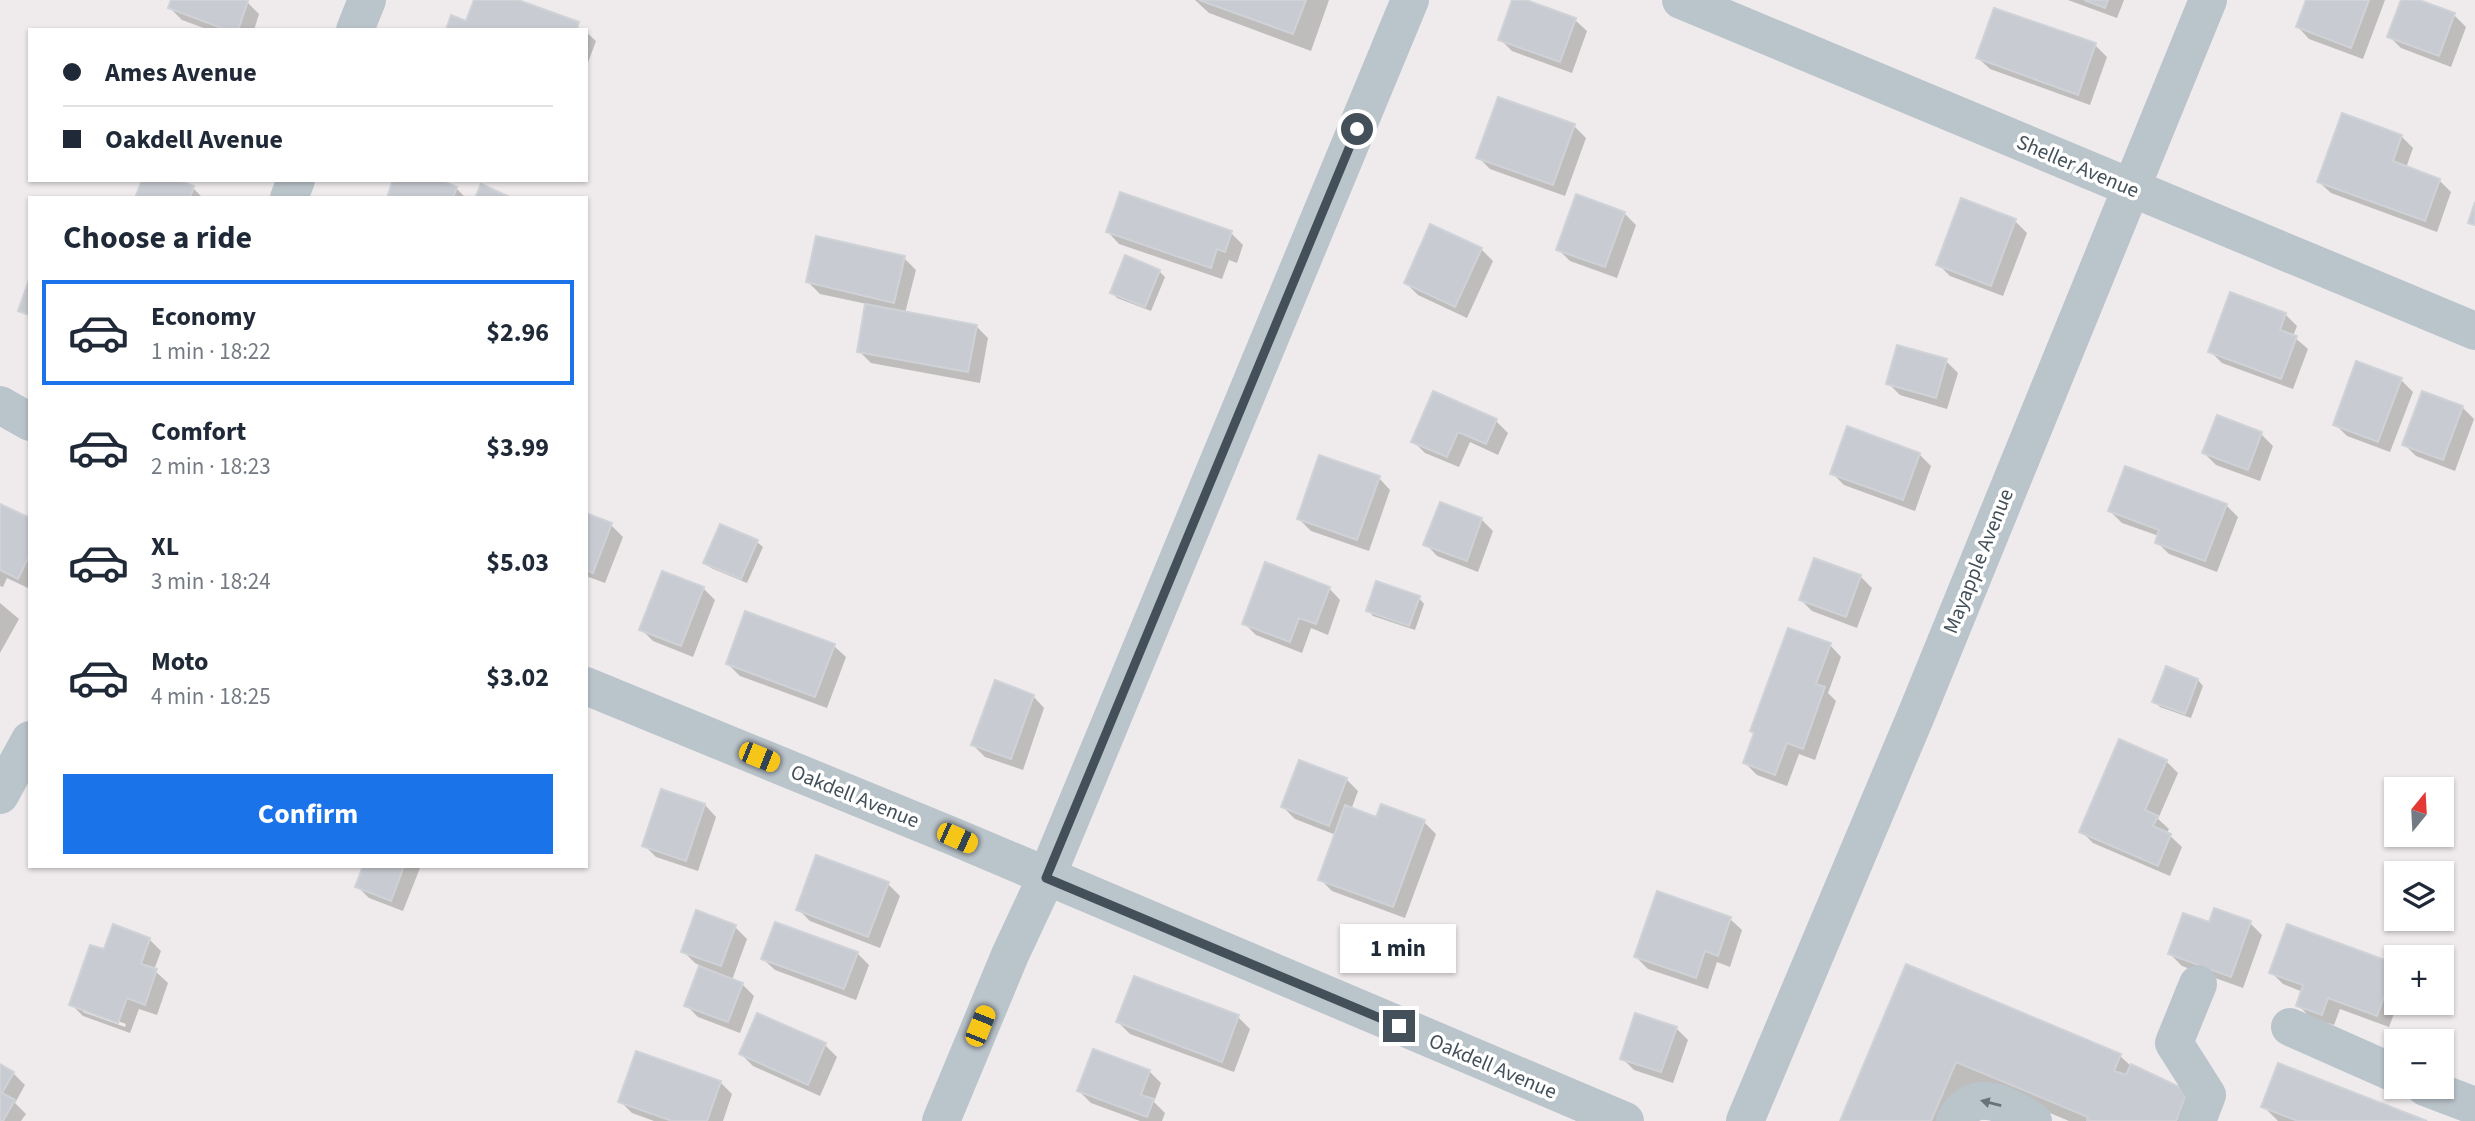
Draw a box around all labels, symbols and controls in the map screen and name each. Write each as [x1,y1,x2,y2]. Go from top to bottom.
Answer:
text: Ames Avenue [105,54,257,91]
route start [1341,113,1373,145]
text: Oakdell Avenue [105,121,283,158]
street label: Sheller Avenue [2012,127,2144,205]
text: Choose a ride [63,215,252,261]
text: Economy [151,298,256,335]
icon: car [67,301,130,364]
text: $2.96 [486,314,549,351]
text: 1 min · 18:22 [151,335,271,368]
text: Comfort [151,413,246,450]
icon: car [67,416,130,479]
text: $3.99 [486,429,549,466]
text: 2 min · 18:23 [151,450,271,483]
street label: Mayapple Avenue [1935,484,2021,638]
text: XL [151,528,179,565]
icon: car [67,531,130,594]
text: $5.03 [486,544,549,581]
text: 3 min · 18:24 [151,565,271,598]
text: Moto [151,643,208,680]
icon: car [67,646,130,709]
text: $3.02 [486,659,549,696]
text: 4 min · 18:25 [151,680,271,713]
car [736,739,783,775]
street label: Oakdell Avenue [786,757,924,835]
button: Confirm [63,774,553,854]
north arrow [2384,777,2454,847]
map controls [2384,777,2454,1099]
car [934,820,981,856]
button: layers [2384,861,2454,931]
callout: 1 min [1341,925,1457,974]
text: 1 min [1370,932,1426,965]
button: + [2384,945,2454,1015]
car [963,1003,998,1049]
route end [1383,1010,1415,1042]
street label: Oakdell Avenue [1424,1026,1562,1106]
button: − [2384,1029,2454,1099]
one-way arrow [1980,1097,2002,1108]

